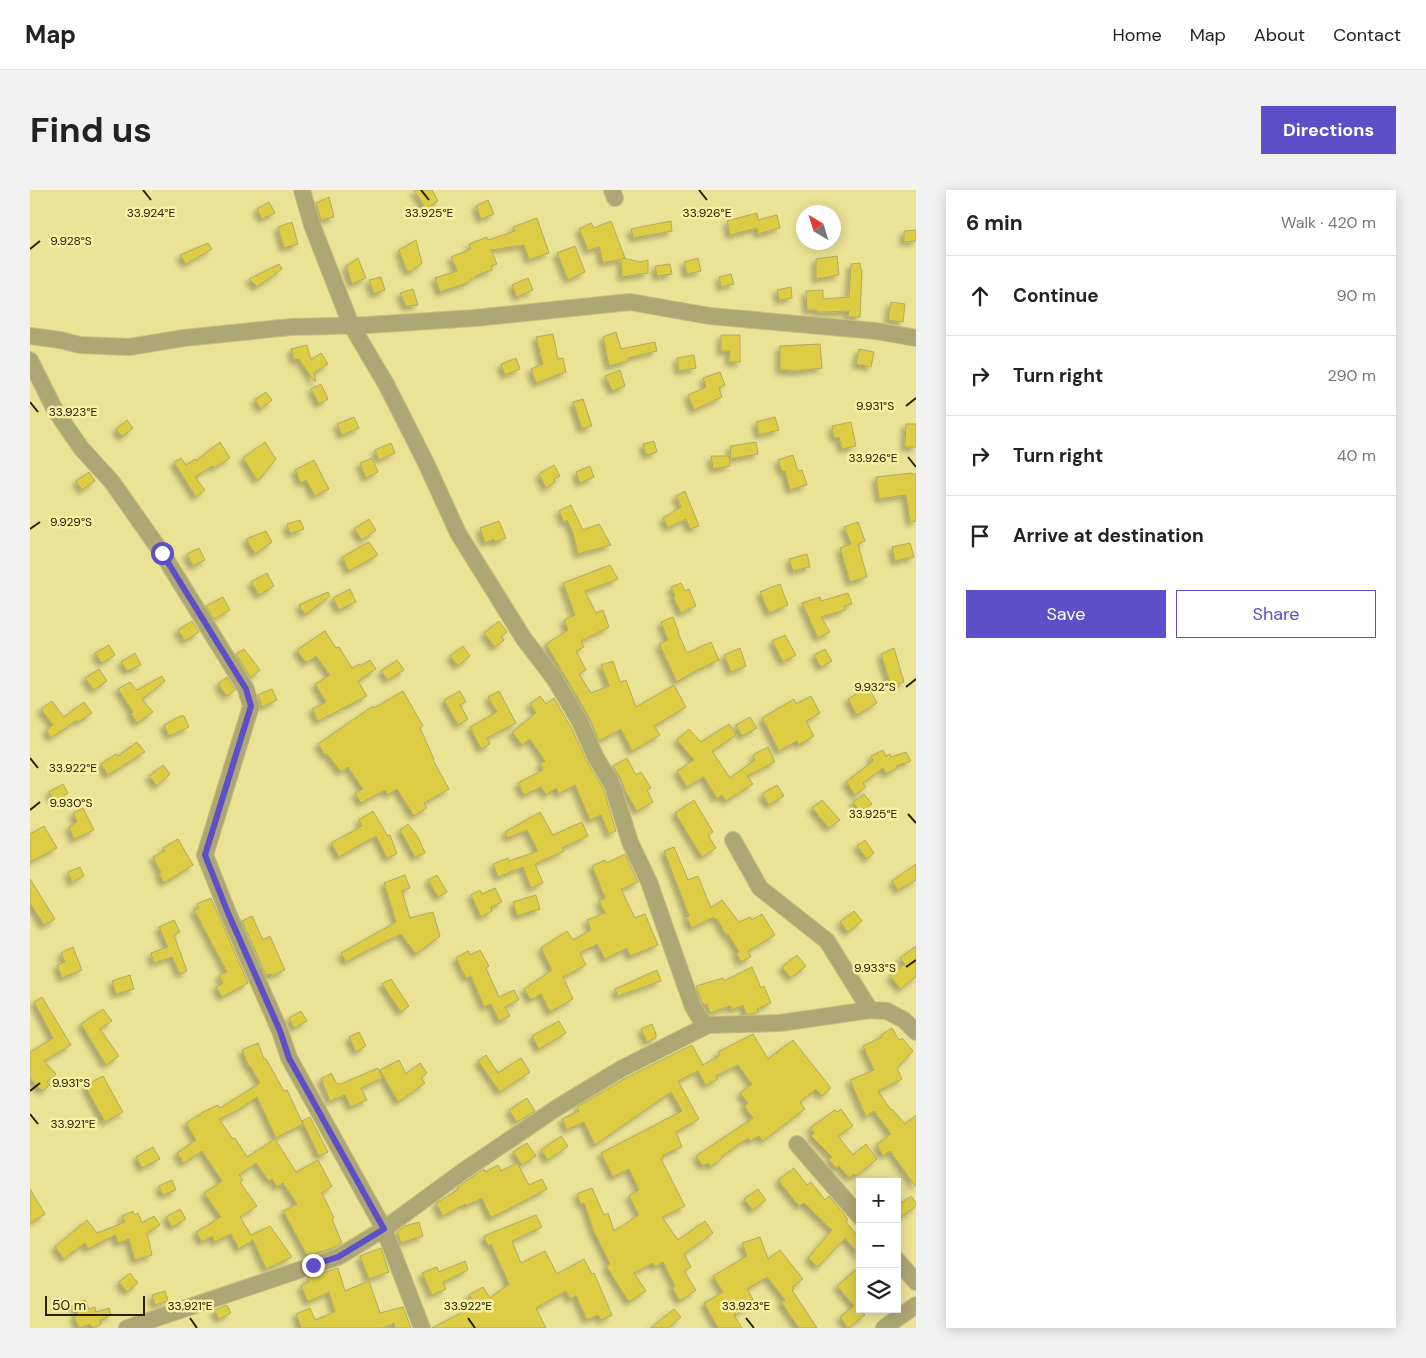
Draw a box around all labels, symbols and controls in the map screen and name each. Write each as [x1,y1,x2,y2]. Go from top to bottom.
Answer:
text: Map [25,19,76,50]
text: Home [1112,23,1162,47]
text: Map [1190,23,1226,47]
text: About [1254,23,1305,47]
text: Contact [1333,23,1401,47]
button: Directions [1261,106,1396,154]
text: Find us [30,107,152,153]
text: 33.924°E [127,205,175,221]
text: 33.925°E [405,205,454,221]
text: 33.926°E [683,205,732,221]
north arrow [796,205,841,250]
text: 6 min [966,209,1023,237]
text: Walk · 420 m [1281,212,1376,233]
text: 9.928°S [50,233,92,249]
icon: ahead [966,282,994,310]
text: Continue [1013,283,1099,308]
text: 90 m [1336,285,1376,306]
icon: right [966,362,994,390]
text: Turn right [1013,363,1103,388]
text: 290 m [1327,365,1376,386]
text: 9.931°S [856,398,894,414]
text: 33.923°E [49,404,97,420]
icon: right [966,442,994,470]
text: Turn right [1013,443,1103,468]
text: 40 m [1337,445,1376,466]
text: 33.926°E [849,450,898,466]
text: 9.929°S [50,514,92,530]
icon: arrive [966,522,994,550]
text: Arrive at destination [1013,523,1204,548]
route start [151,542,174,565]
button: Save [966,590,1166,638]
button: Share [1176,590,1376,638]
text: 9.932°S [854,679,896,695]
text: 33.922°E [49,760,97,776]
text: 9.930°S [50,795,92,811]
text: 33.925°E [849,806,898,822]
text: 9.933°S [854,960,896,976]
text: 9.931°S [52,1075,90,1091]
text: 33.921°E [50,1116,96,1132]
map controls [856,1178,901,1313]
button: + [856,1178,901,1223]
button: − [856,1223,901,1268]
route end [302,1254,325,1277]
button: layers [856,1268,901,1313]
scale bar [45,1293,145,1316]
text: 50 m [52,1296,86,1314]
text: 33.921°E [167,1298,213,1314]
text: 33.922°E [444,1298,492,1314]
text: 33.923°E [722,1298,770,1314]

